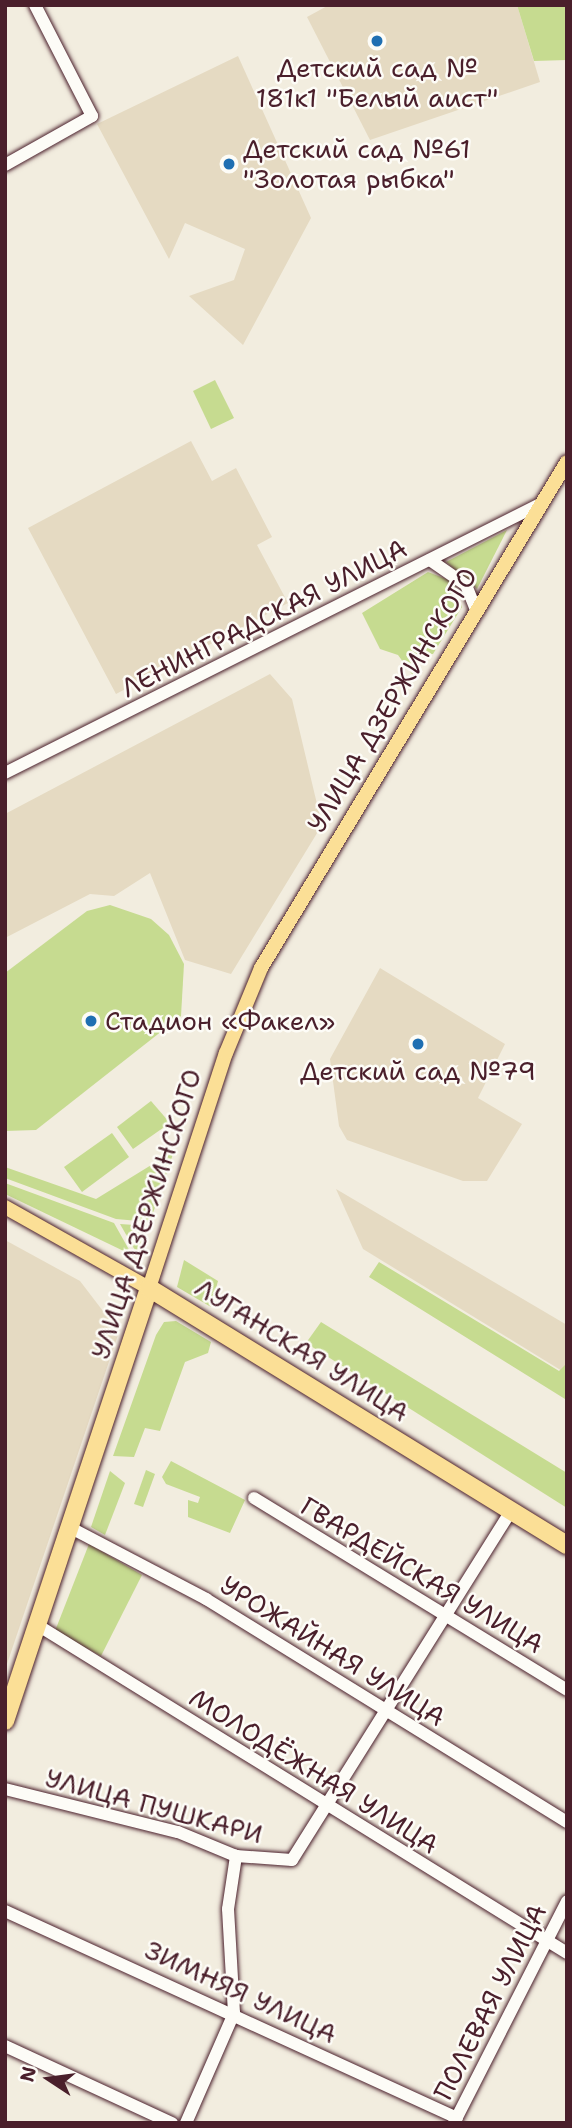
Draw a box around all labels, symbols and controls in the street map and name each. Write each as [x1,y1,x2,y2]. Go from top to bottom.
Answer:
marker: Детский сад № 181к1 "Белый аист" [369,33,385,49]
place label: Детский сад № 181к1 "Белый аист" [256,52,498,114]
place label: Детский сад №61 "Золотая рыбка" [243,133,471,194]
marker: Детский сад №61 "Золотая рыбка" [221,156,237,172]
street label: ЛЕНИНГРАДСКАЯ УЛИЦА [116,532,412,704]
street label: УЛИЦА ДЗЕРЖИНСКОГО [301,562,483,838]
place label: Стадион «Факел» [105,1005,335,1037]
marker: Стадион «Факел» [83,1013,99,1029]
marker: Детский сад №79 [410,1036,426,1052]
place label: Детский сад №79 [300,1055,536,1087]
street label: УЛИЦА ДЗЕРЖИНСКОГО [84,1065,208,1363]
street label: ЛУГАНСКАЯ УЛИЦА [189,1272,415,1428]
street label: ГВАРДЕЙСКАЯ УЛИЦА [295,1490,549,1660]
street label: УРОЖАЙНАЯ УЛИЦА [215,1569,451,1733]
street label: МОЛОДЁЖНАЯ УЛИЦА [184,1682,444,1860]
street label: УЛИЦА ПУШКАРИ [42,1762,266,1850]
street label: ПОЛЕВАЯ УЛИЦА [427,1899,553,2105]
street label: ЗИМНЯЯ УЛИЦА [140,1934,342,2050]
north arrow [14,2044,84,2114]
text: N [14,2064,42,2084]

